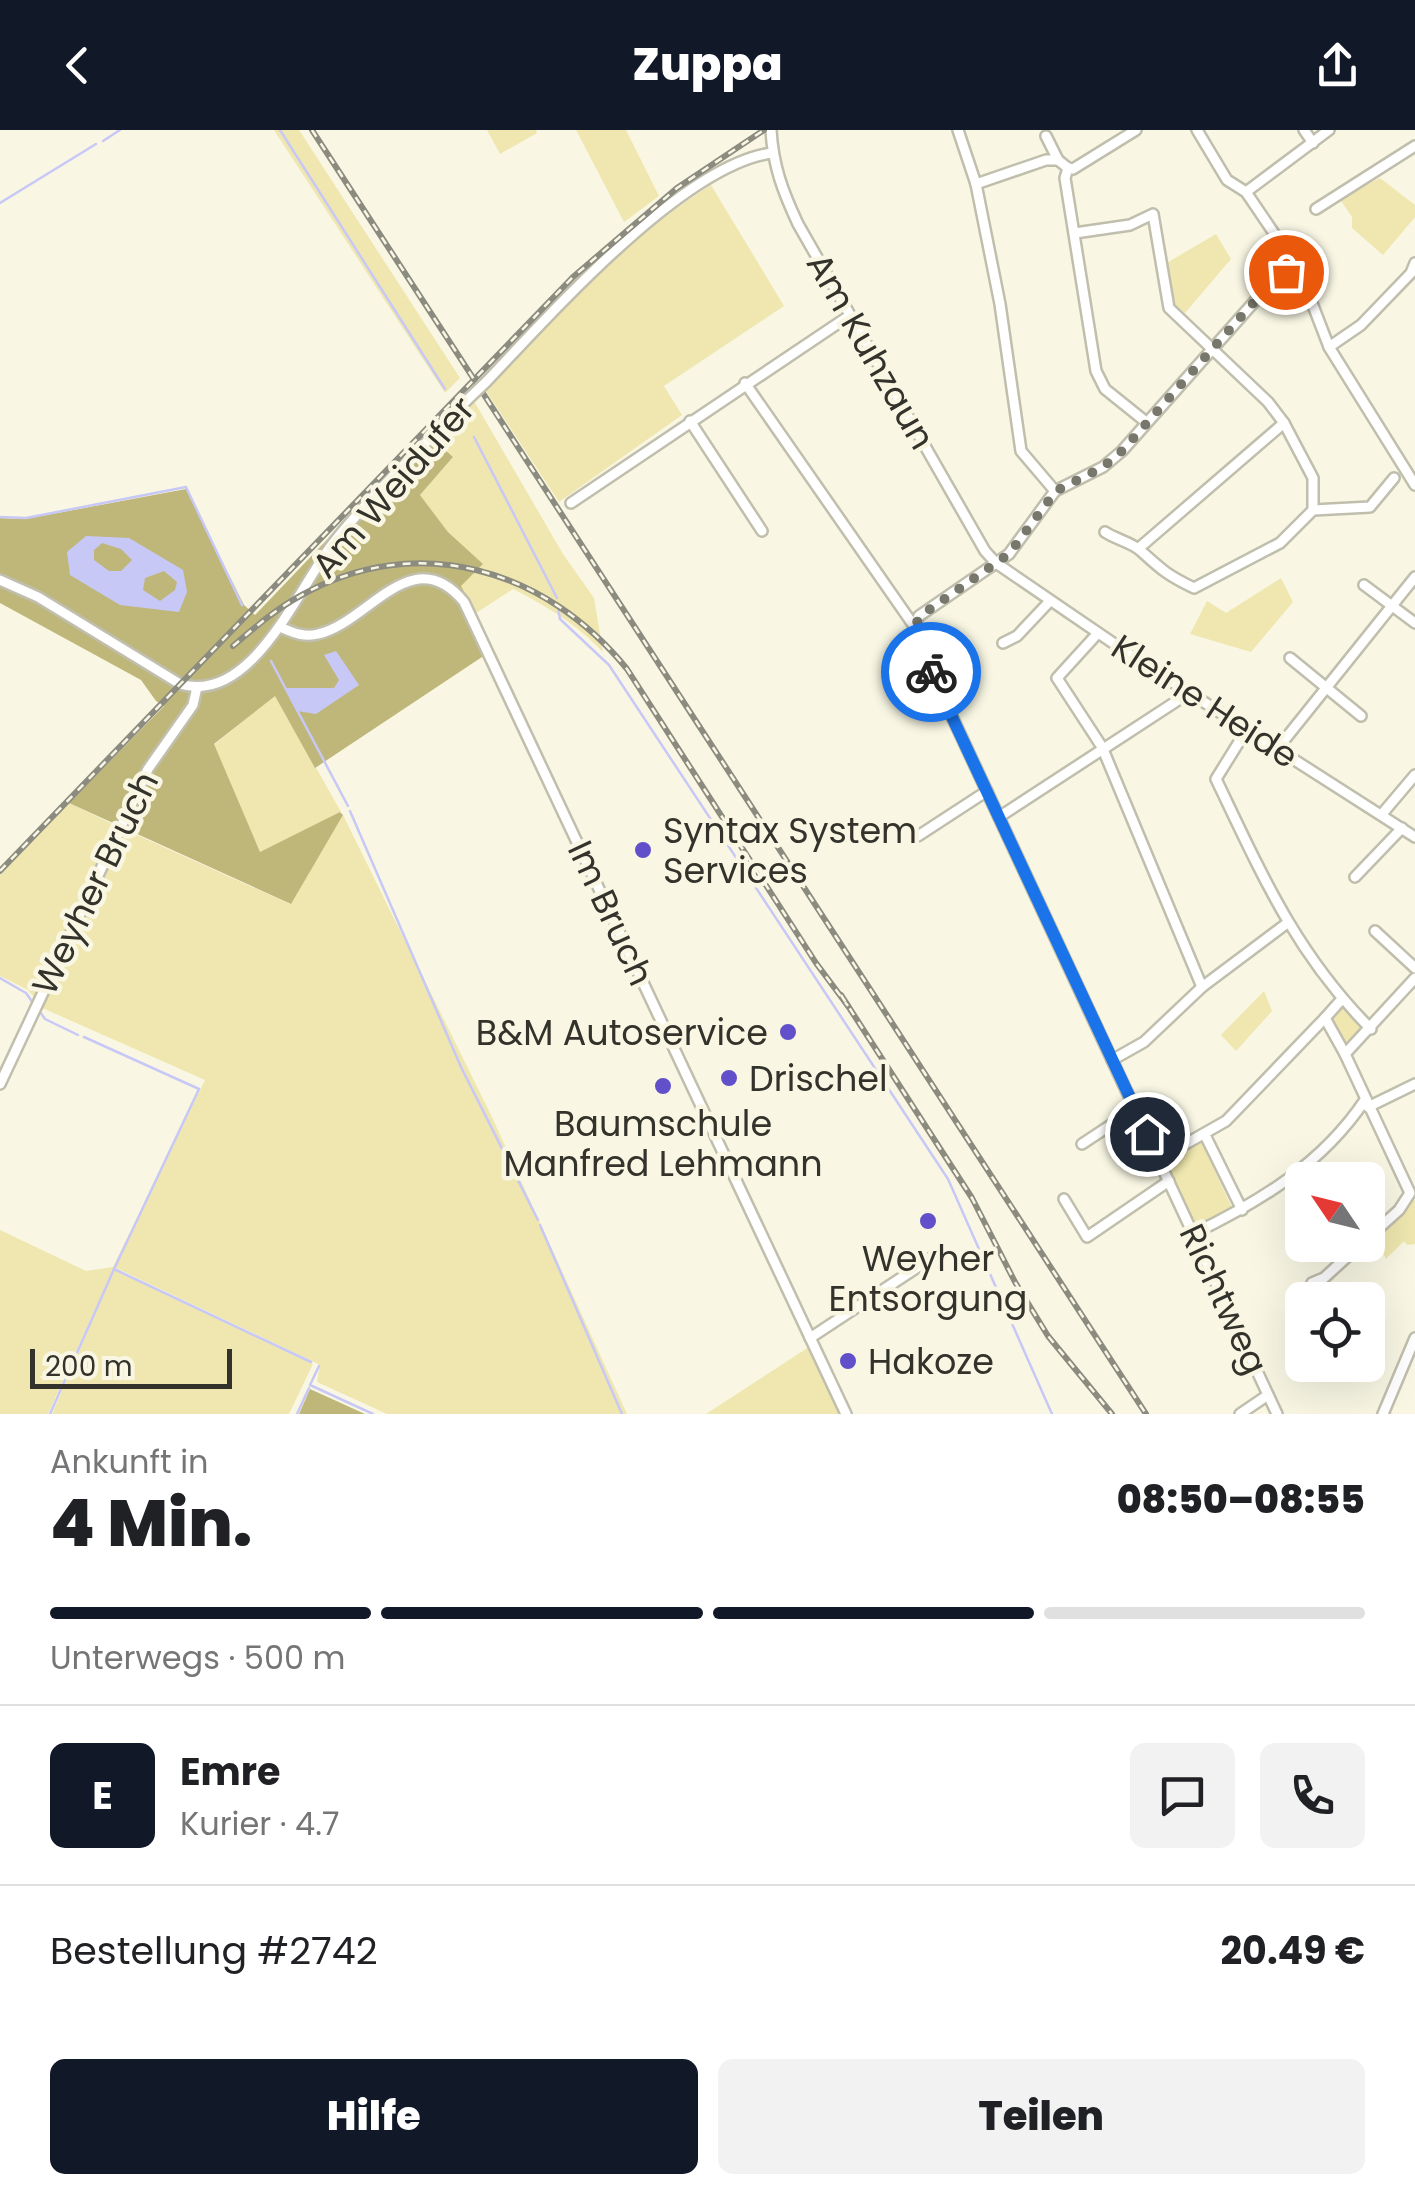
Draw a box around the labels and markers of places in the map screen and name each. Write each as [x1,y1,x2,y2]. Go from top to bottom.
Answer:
pin [1244,230,1329,315]
place label: Syntax System Services [663,806,917,895]
marker: Syntax System Services [632,839,654,861]
place label: B&M Autoservice [476,1008,768,1057]
marker: B&M Autoservice [777,1021,799,1043]
place label: Drischel [749,1054,888,1103]
marker: Drischel [718,1067,740,1089]
marker: Baumschule Manfred Lehmann [652,1075,674,1097]
pin [1105,1092,1190,1177]
place label: Baumschule Manfred Lehmann [503,1099,823,1188]
marker: Weyher Entsorgung [917,1210,939,1232]
place label: Weyher Entsorgung [829,1234,1027,1323]
place label: Hakoze [868,1337,994,1386]
marker: Hakoze [837,1350,859,1372]

